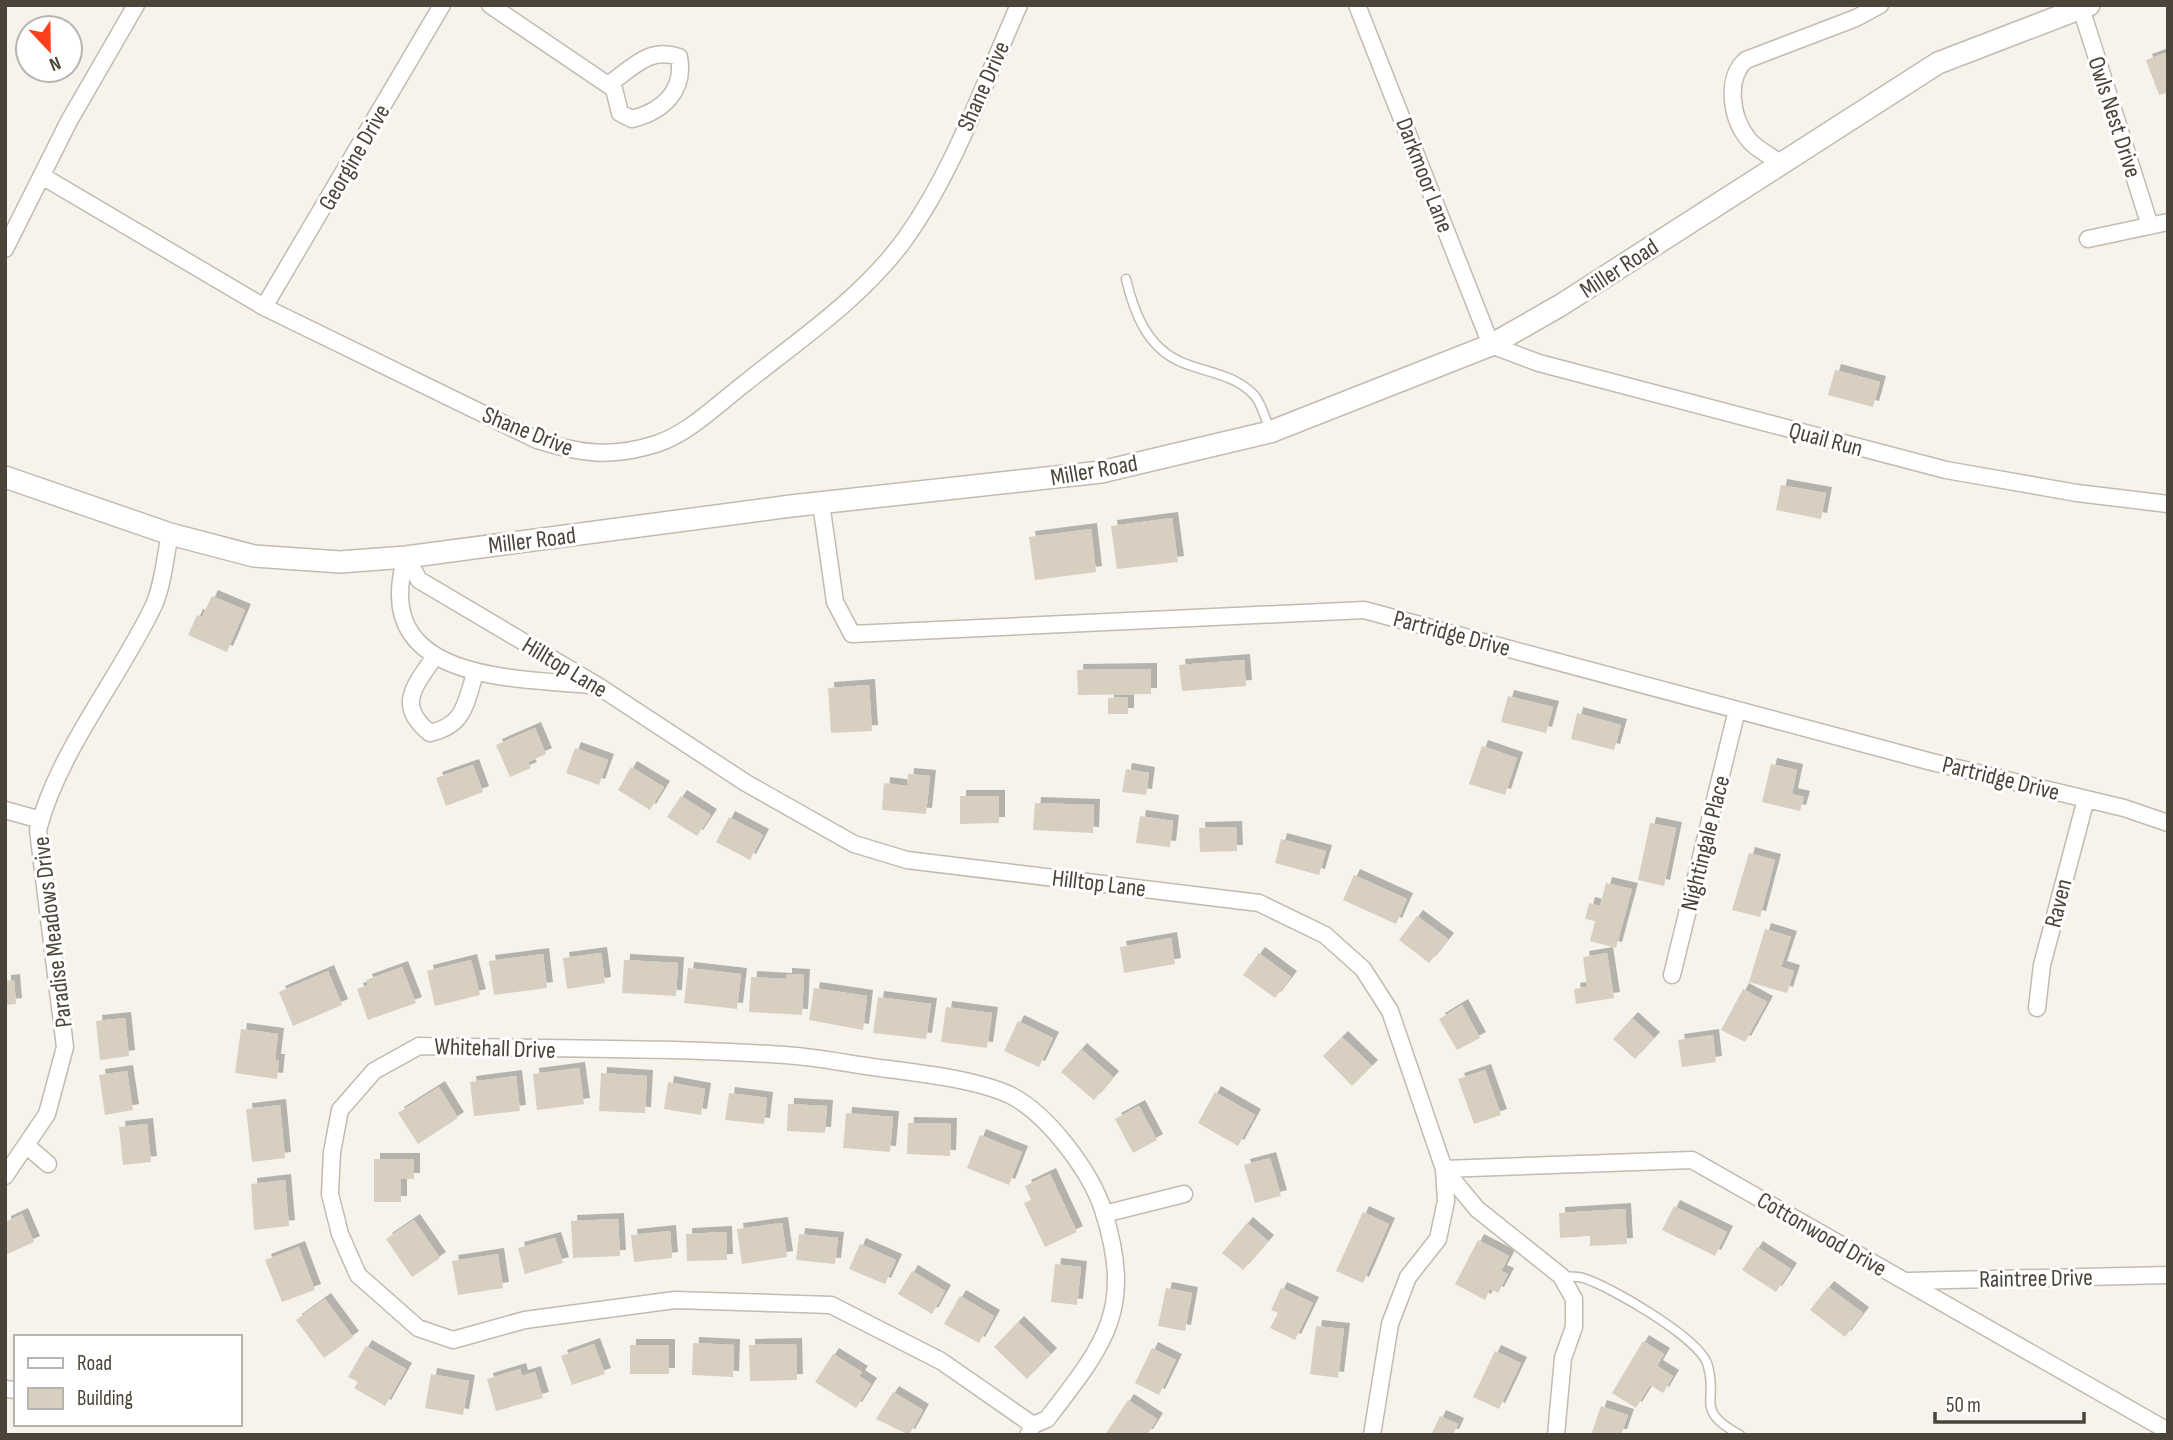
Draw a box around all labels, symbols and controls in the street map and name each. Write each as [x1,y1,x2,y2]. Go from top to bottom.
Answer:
north arrow [14,14,84,84]
street label: Shane Drive [951,37,1016,136]
text: N [46,51,64,76]
street label: Owls Nest Drive [2081,53,2148,181]
street label: Georgine Drive [312,99,396,215]
street label: Darkmoor Lane [1389,113,1460,237]
street label: Miller Road [1574,232,1664,305]
street label: Shane Drive [478,400,577,463]
street label: Quail Run [1786,416,1866,463]
street label: Miller Road [1048,449,1140,492]
street label: Miller Road [487,521,577,560]
street label: Partridge Drive [1390,604,1513,663]
street label: Hilltop Lane [517,631,613,704]
street label: Partridge Drive [1939,750,2062,807]
street label: Nightingale Place [1675,773,1736,914]
street label: Paradise Meadows Drive [26,835,79,1029]
street label: Hilltop Lane [1050,863,1148,904]
street label: Raven [2039,876,2078,930]
street label: Whitehall Drive [434,1032,556,1065]
street label: Cottonwood Drive [1752,1186,1892,1283]
street label: Raintree Drive [1979,1263,2093,1294]
legend [14,1335,242,1426]
text: Road [77,1351,112,1376]
scale bar [1935,1380,2084,1424]
text: Building [77,1386,133,1411]
text: 50 m [1946,1393,1981,1418]

